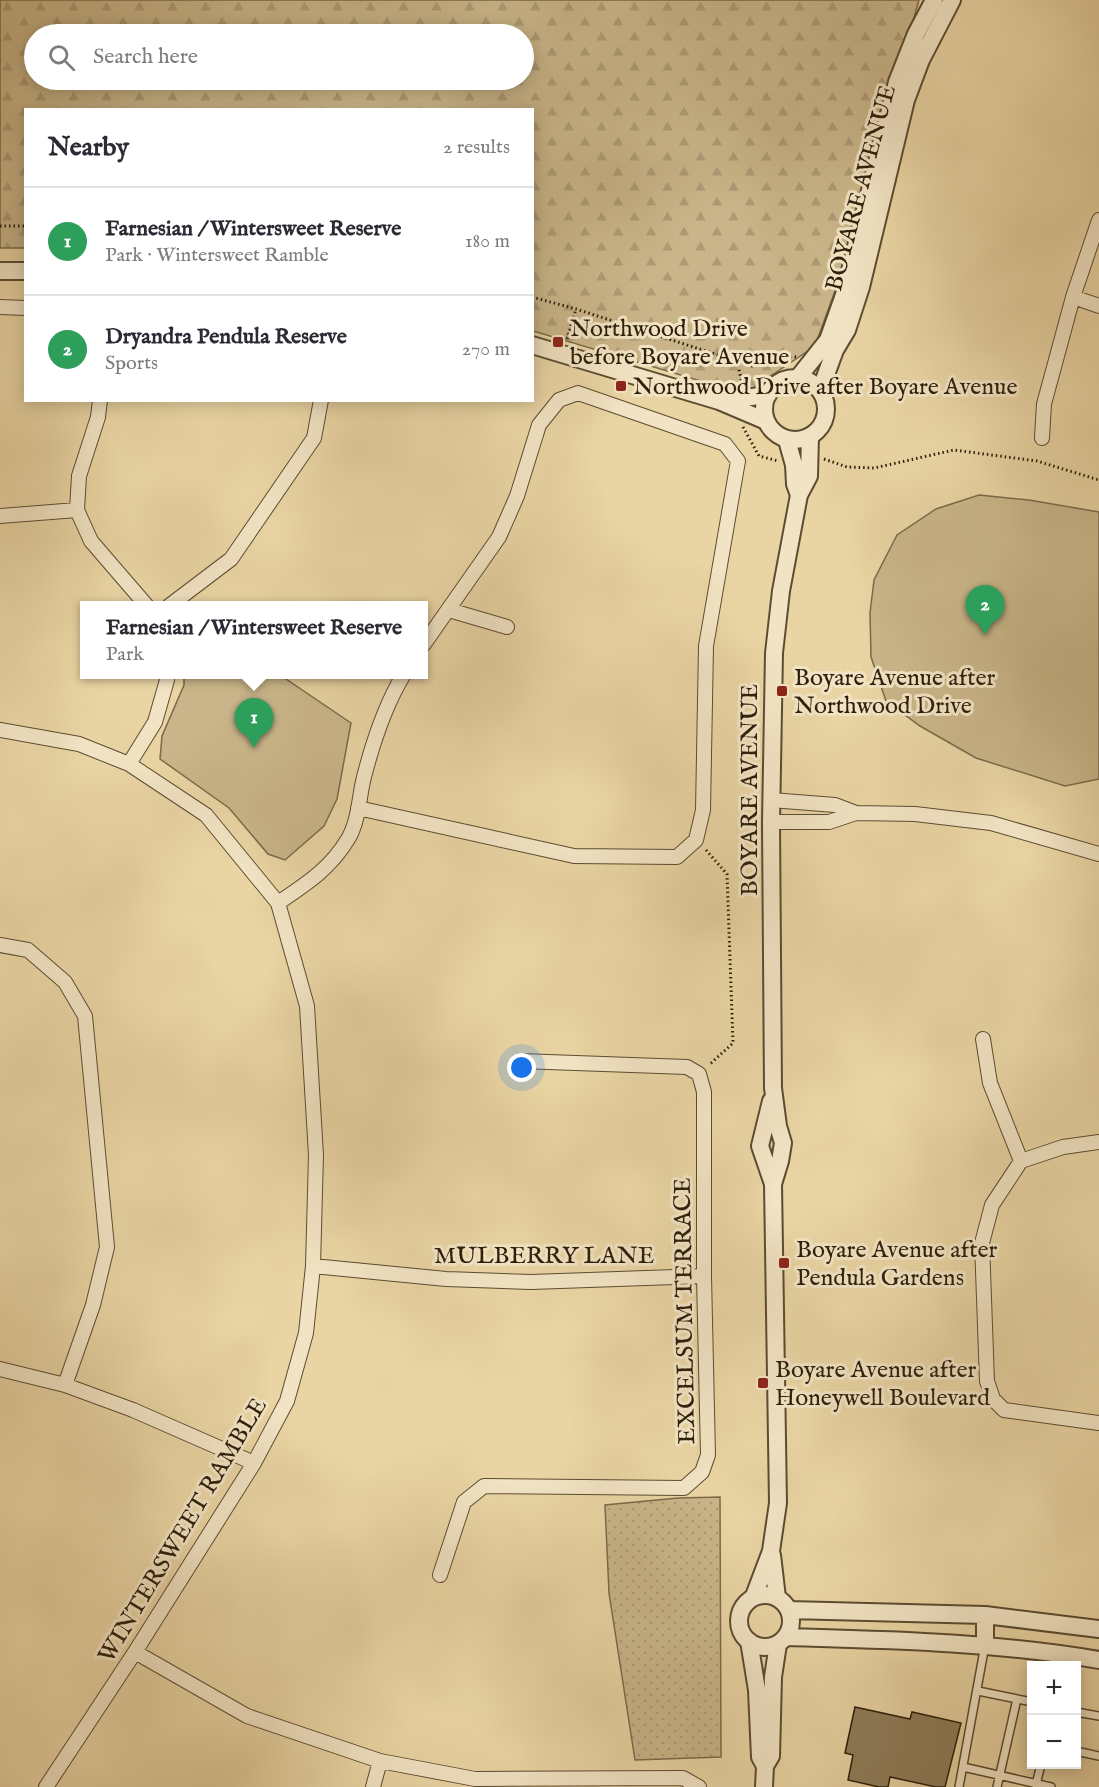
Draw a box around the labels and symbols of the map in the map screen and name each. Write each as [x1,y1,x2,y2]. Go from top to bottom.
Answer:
street label: BOYARE AVENUE [819,82,904,295]
place label: Northwood Drive before Boyare Avenue [570,314,789,373]
marker: Northwood Drive before Boyare Avenue [551,335,565,349]
place label: Northwood Drive after Boyare Avenue [633,372,1017,403]
marker: Northwood Drive after Boyare Avenue [614,379,628,393]
pin: 2 [966,586,1004,635]
place label: Boyare Avenue after Northwood Drive [794,663,996,722]
street label: BOYARE AVENUE [735,684,766,896]
marker: Boyare Avenue after Northwood Drive [775,684,789,698]
pin: 1 [234,698,274,748]
your location [507,1053,536,1082]
street label: EXCELSUM TERRACE [668,1177,703,1445]
place label: Boyare Avenue after Pendula Gardens [796,1235,998,1294]
street label: MULBERRY LANE [434,1241,654,1272]
marker: Boyare Avenue after Pendula Gardens [777,1256,791,1270]
place label: Boyare Avenue after Honeywell Boulevard [775,1355,990,1414]
marker: Boyare Avenue after Honeywell Boulevard [756,1376,770,1390]
street label: WINTERSWEET RAMBLE [92,1393,275,1669]

